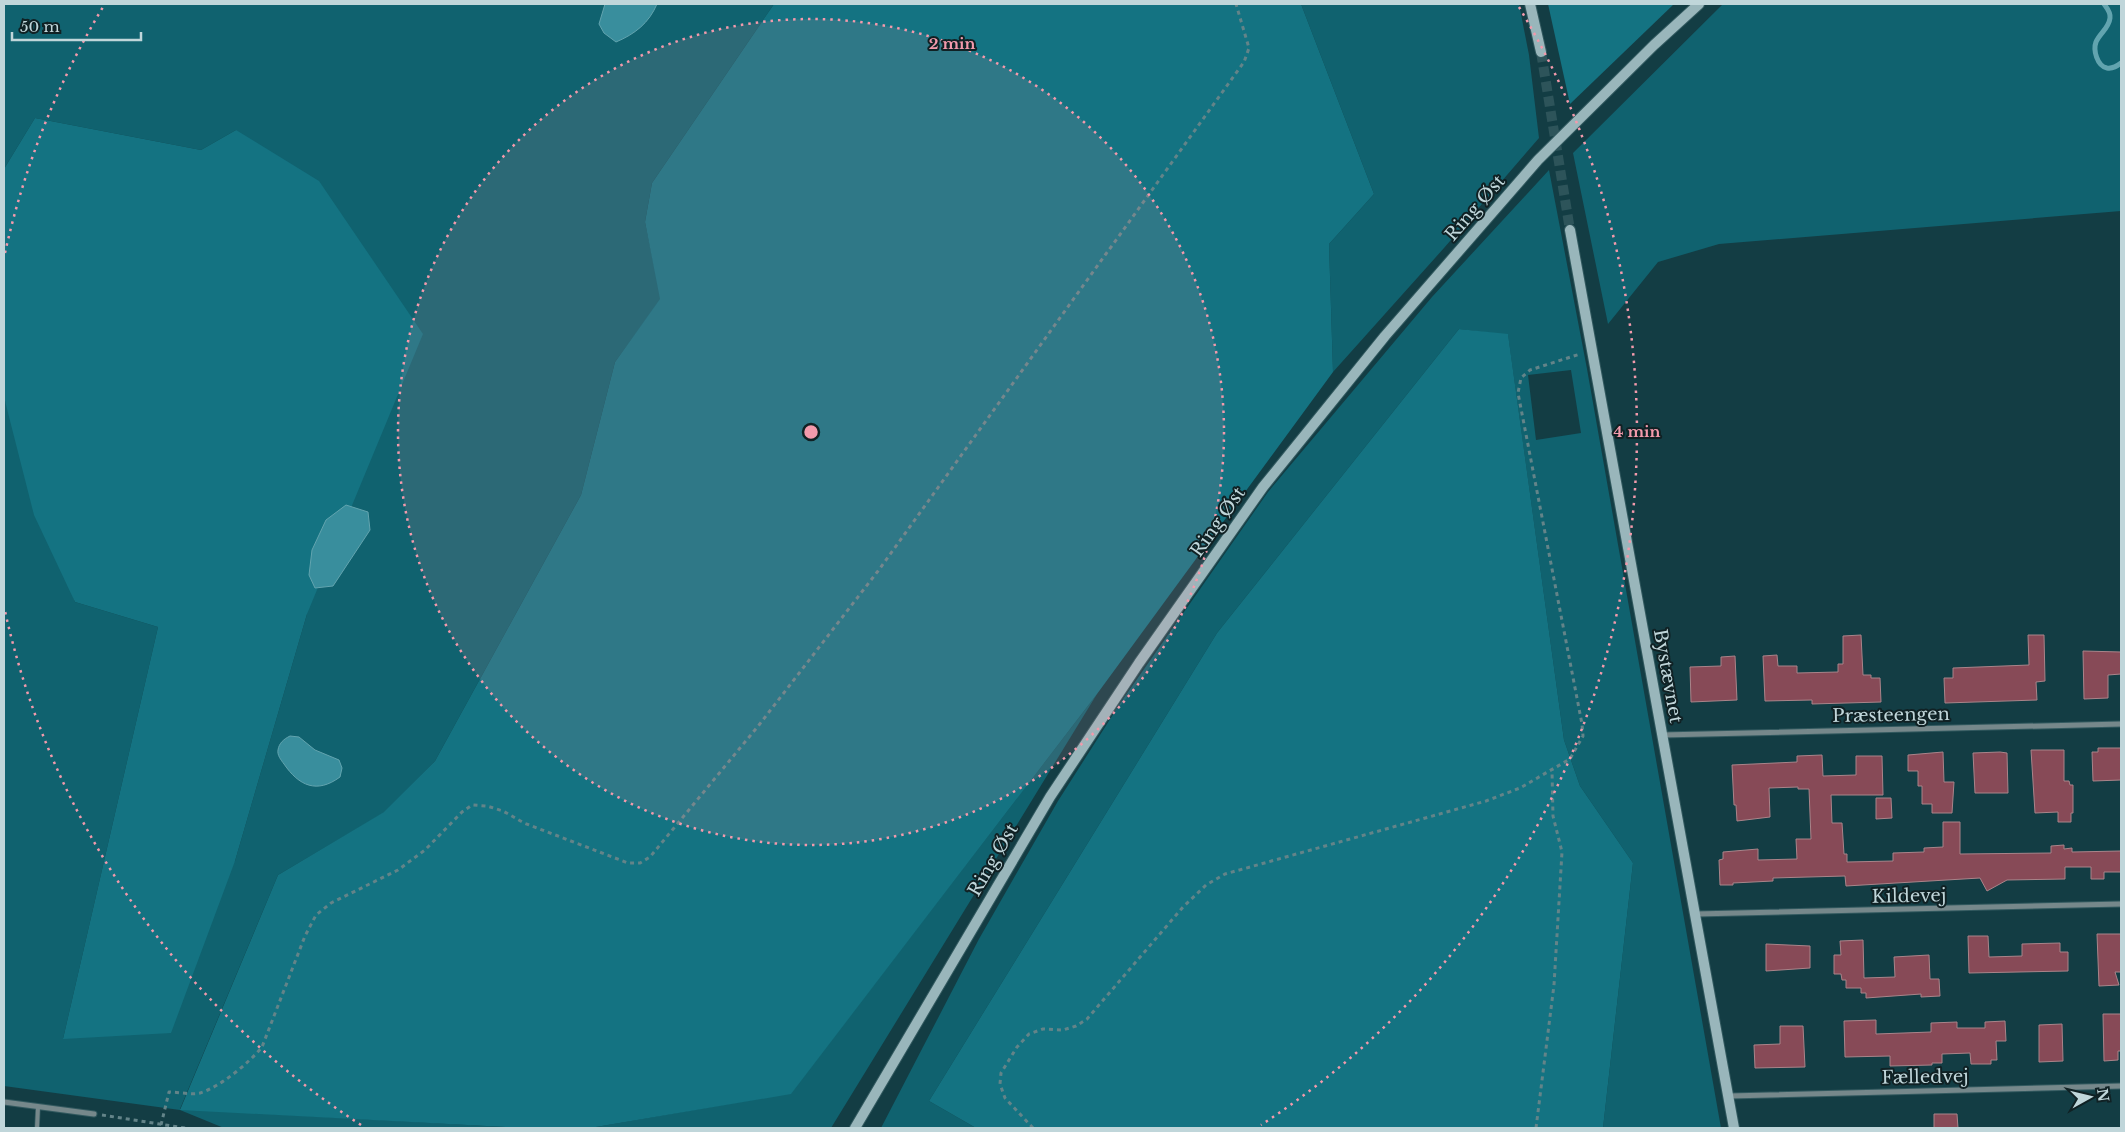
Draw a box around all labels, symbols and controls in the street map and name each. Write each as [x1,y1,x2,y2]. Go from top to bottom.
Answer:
scale bar [12,10,141,42]
text: 50 m [20,17,60,36]
text: 2 min [929,34,975,53]
street label: Ring Øst [1440,170,1510,246]
text: 4 min [1614,422,1661,441]
centre of rings [802,423,820,441]
street label: Ring Øst [1186,483,1250,561]
street label: Bystævnet [1649,627,1687,725]
street label: Præsteengen [1832,703,1950,727]
street label: Ring Øst [963,820,1023,900]
street label: Kildevej [1872,884,1946,908]
street label: Fælledvej [1881,1065,1969,1089]
north arrow [2065,1072,2115,1122]
text: N [2093,1087,2113,1103]

